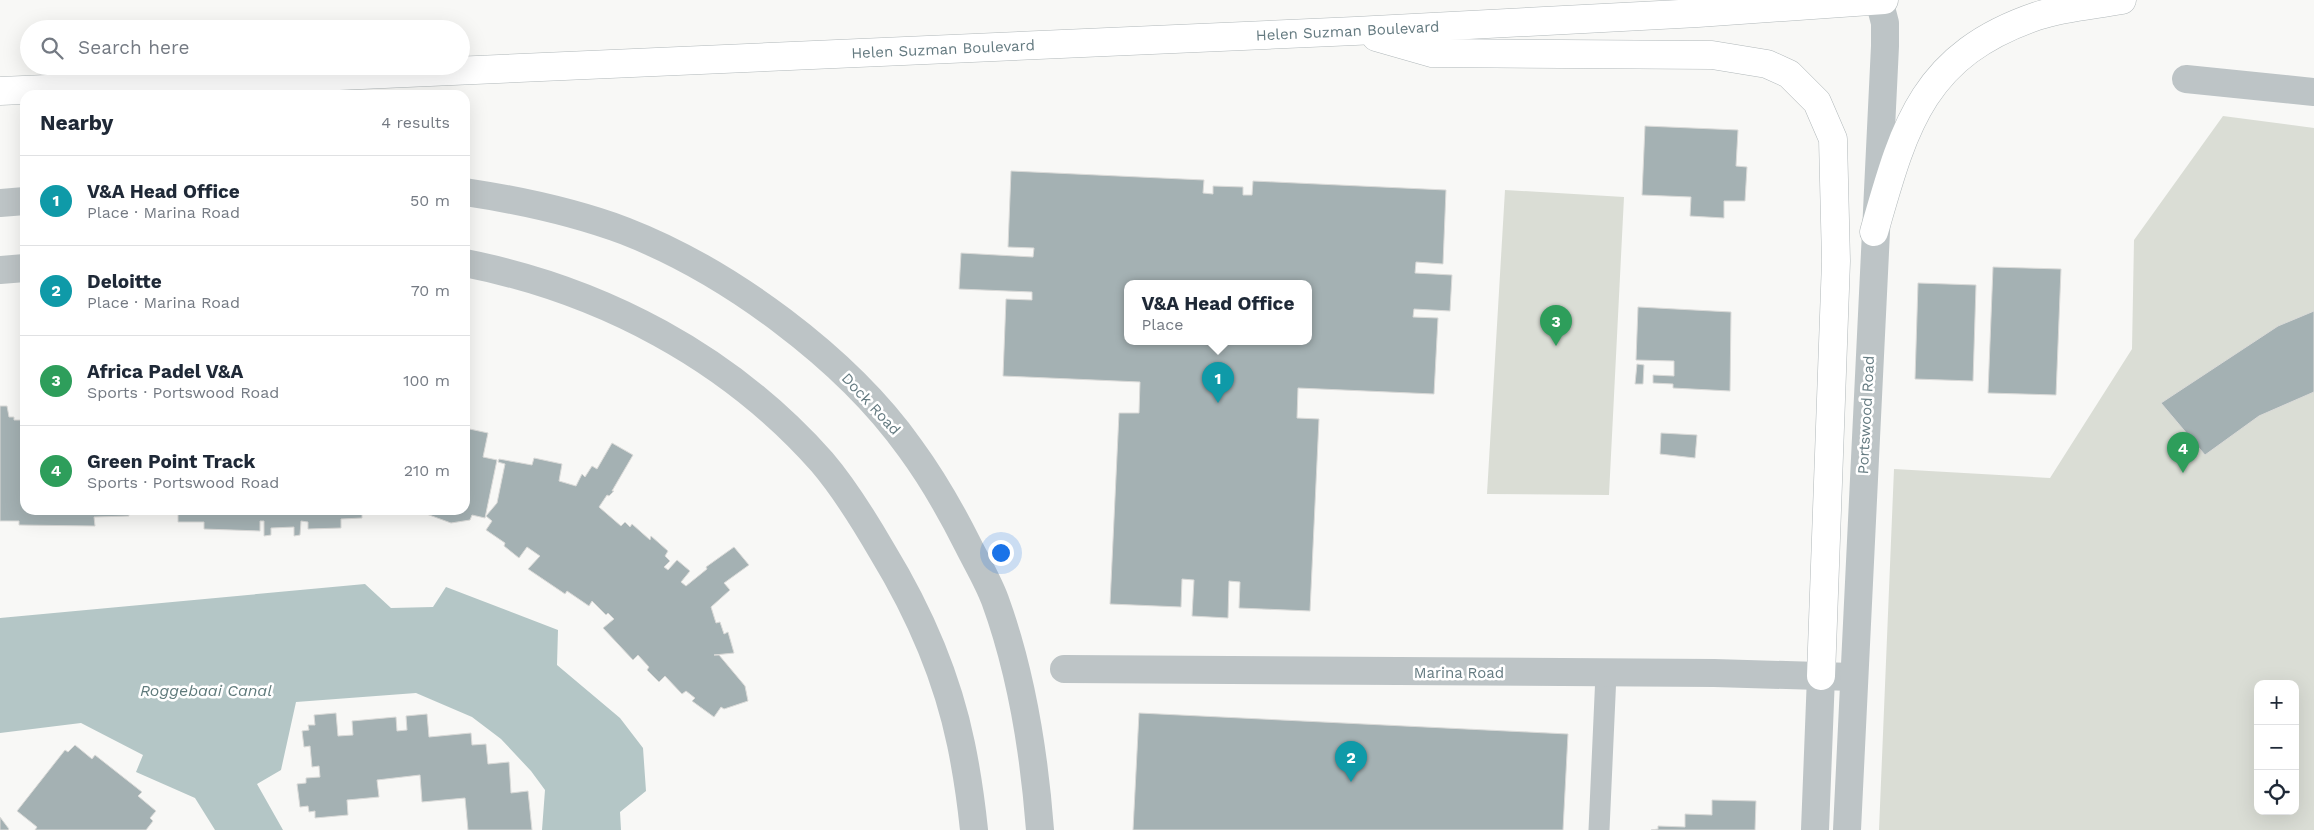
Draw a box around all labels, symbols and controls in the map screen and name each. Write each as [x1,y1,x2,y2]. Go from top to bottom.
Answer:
street label: Helen Suzman Boulevard [1255,18,1440,44]
search box [20,20,470,75]
icon: search [38,34,66,62]
text: Search here [78,36,189,59]
street label: Helen Suzman Boulevard [851,36,1035,62]
text: Nearby [40,110,113,135]
text: 4 results [381,113,450,132]
text: V&A Head Office [87,180,240,203]
text: 1 [53,191,59,210]
text: 50 m [410,191,450,210]
text: Place · Marina Road [87,203,240,222]
text: Deloitte [87,270,162,293]
popup [1124,280,1312,345]
text: 2 [51,281,61,300]
text: 70 m [411,281,450,300]
text: V&A Head Office [1142,292,1294,315]
text: Place · Marina Road [87,293,240,312]
pin: 3 [1540,305,1572,346]
text: Place [1142,315,1184,334]
street label: Portswood Road [1854,355,1878,475]
text: Africa Padel V&A [87,360,243,383]
pin: 1 [1202,362,1234,403]
street label: Dock Road [838,369,904,439]
text: 3 [51,371,61,390]
text: 100 m [403,371,450,390]
text: Sports · Portswood Road [87,383,279,402]
pin: 4 [2167,432,2199,473]
text: Green Point Track [87,450,255,473]
text: 4 [51,461,61,480]
text: 210 m [404,461,450,480]
text: Sports · Portswood Road [87,473,279,492]
your location [988,540,1014,566]
street label: Marina Road [1414,664,1504,682]
map controls [2254,680,2299,815]
button: + [2254,680,2299,725]
water label: Roggebaai Canal [140,681,272,700]
button: − [2254,725,2299,770]
pin: 2 [1335,741,1367,782]
button: locate [2254,770,2299,815]

